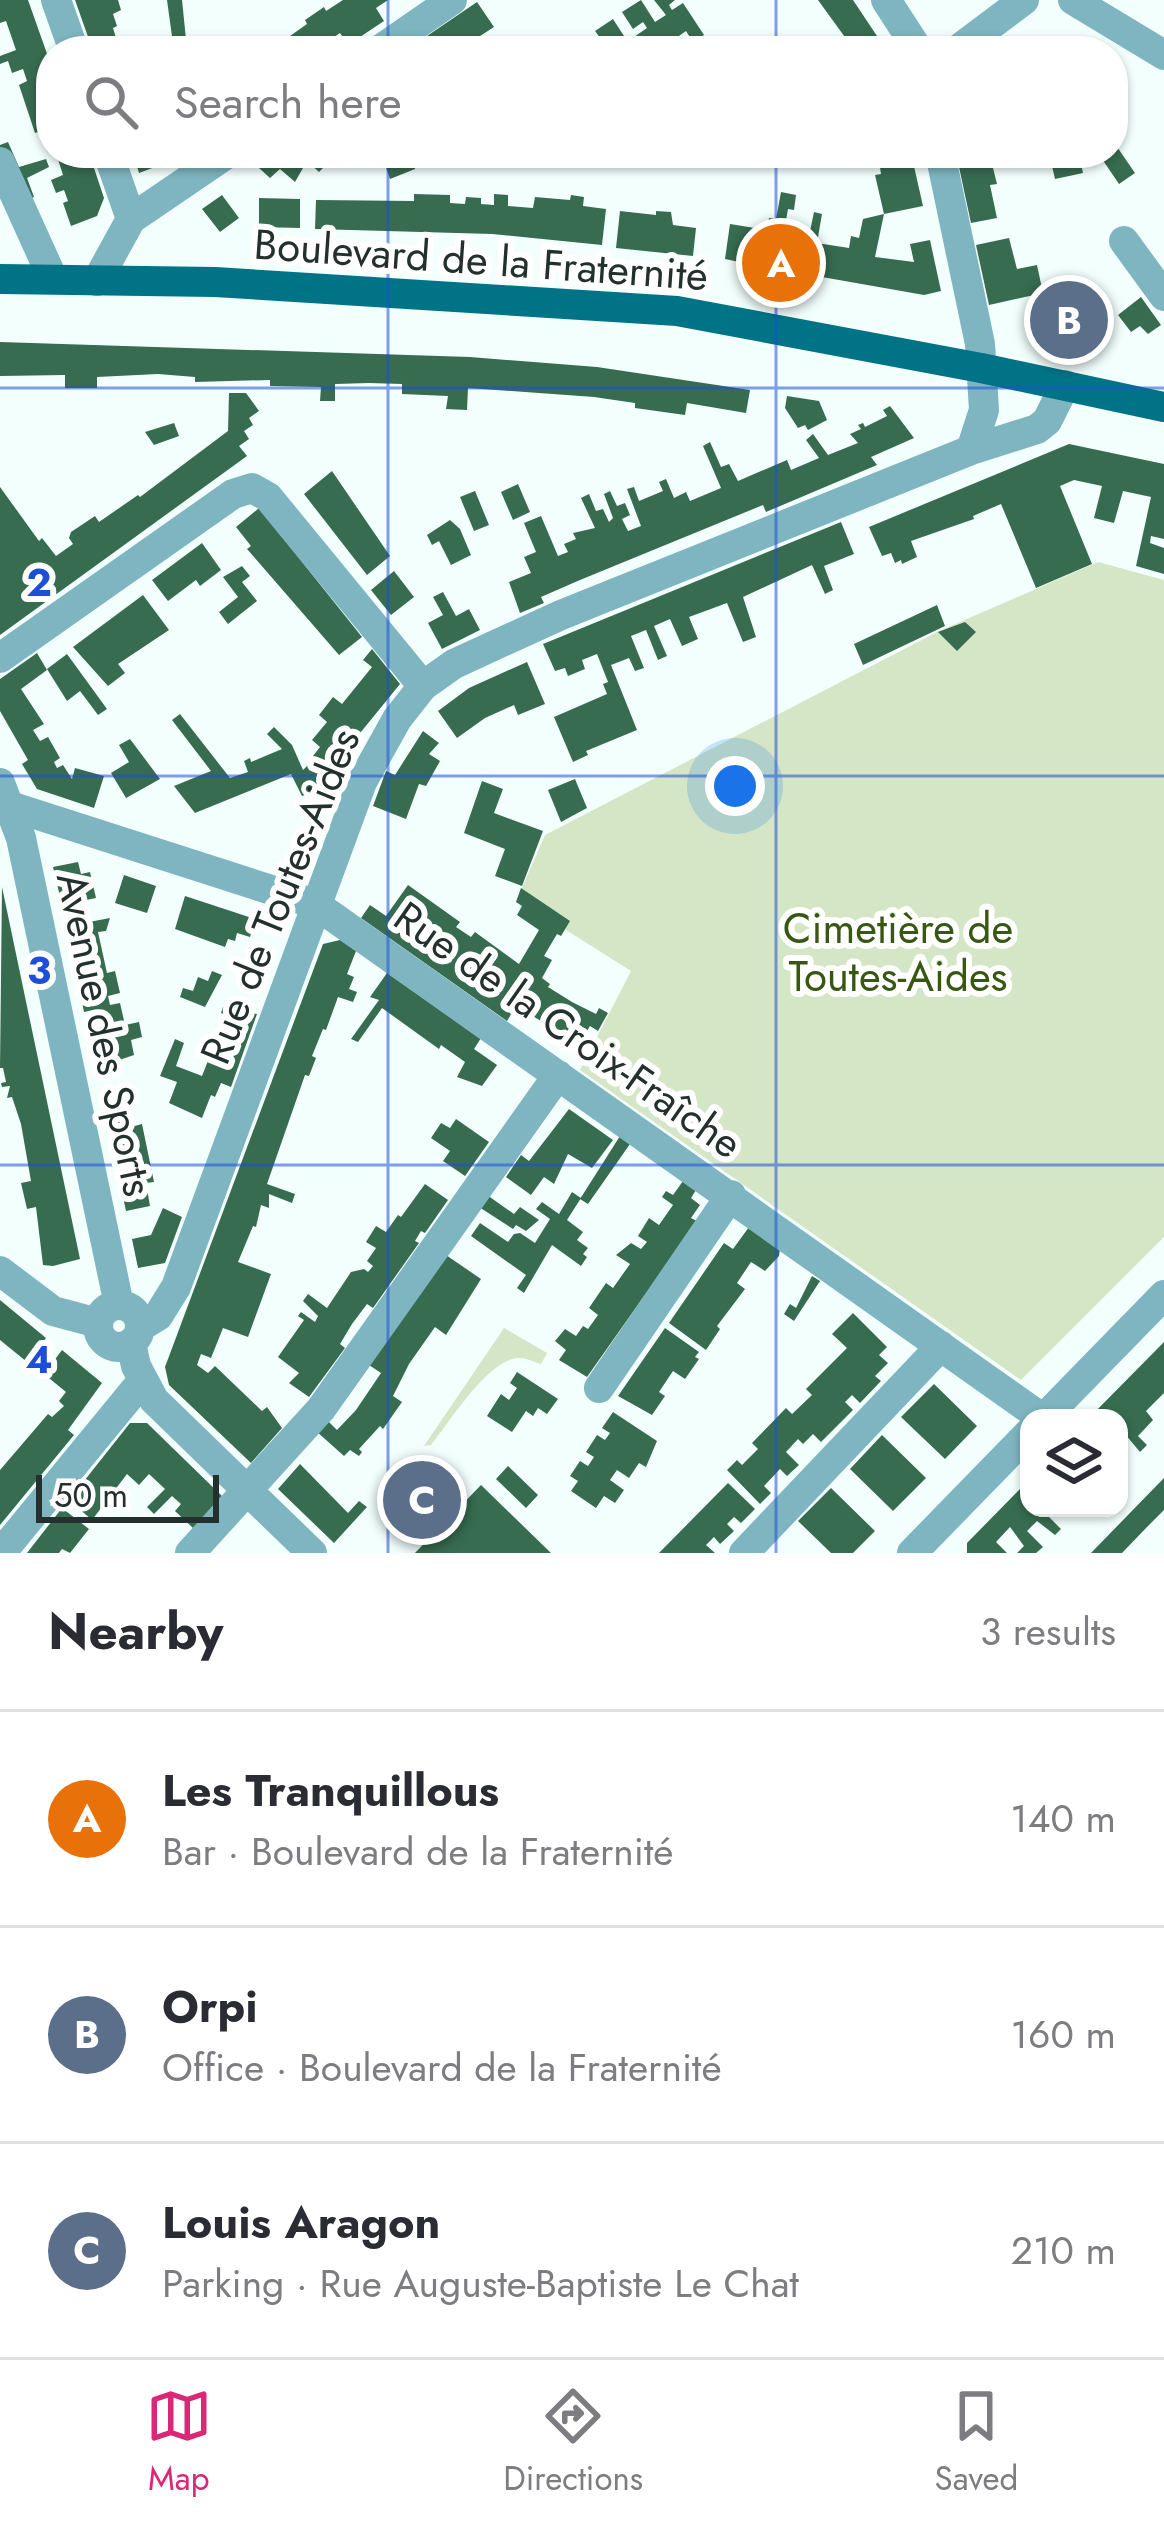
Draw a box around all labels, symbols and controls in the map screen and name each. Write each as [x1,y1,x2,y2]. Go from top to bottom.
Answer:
search box [36,36,1128,168]
icon: search [78,69,144,135]
text: Search here [174,70,402,135]
street label: Boulevard de la Fraternité [252,214,710,306]
pin: A [742,218,820,308]
pin: B [1030,275,1108,365]
text: 2 [26,554,52,611]
street label: Rue de Toutes-Aides [185,719,375,1073]
your location [705,756,765,816]
street label: Avenue des Sports [41,866,169,1202]
street label: Rue de la Croix-Fraîche [381,887,755,1173]
park label: Cimetière de Toutes-Aides [783,898,1013,1007]
text: 3 [27,942,51,999]
text: 4 [25,1331,53,1388]
map controls [1020,1409,1128,1517]
button: layers [1020,1409,1128,1517]
pin: C [383,1455,461,1545]
scale bar [36,1469,219,1522]
text: 50 m [54,1472,128,1519]
text: Nearby [48,1594,223,1668]
text: 3 results [980,1603,1116,1660]
text: Les Tranquillous [162,1758,499,1823]
text: A [73,1790,101,1847]
text: 140 m [1010,1790,1116,1847]
text: Bar · Boulevard de la Fraternité [162,1823,673,1880]
text: Orpi [162,1974,258,2039]
text: B [74,2006,100,2063]
text: 160 m [1010,2006,1116,2063]
text: Office · Boulevard de la Fraternité [162,2039,722,2096]
text: Louis Aragon [162,2190,440,2255]
text: C [73,2222,101,2279]
text: 210 m [1011,2222,1116,2279]
text: Parking · Rue Auguste-Baptiste Le Chat [162,2255,799,2312]
tab: Map [146,2383,212,2502]
tab: Directions [503,2383,643,2502]
tab: Saved [935,2383,1018,2502]

